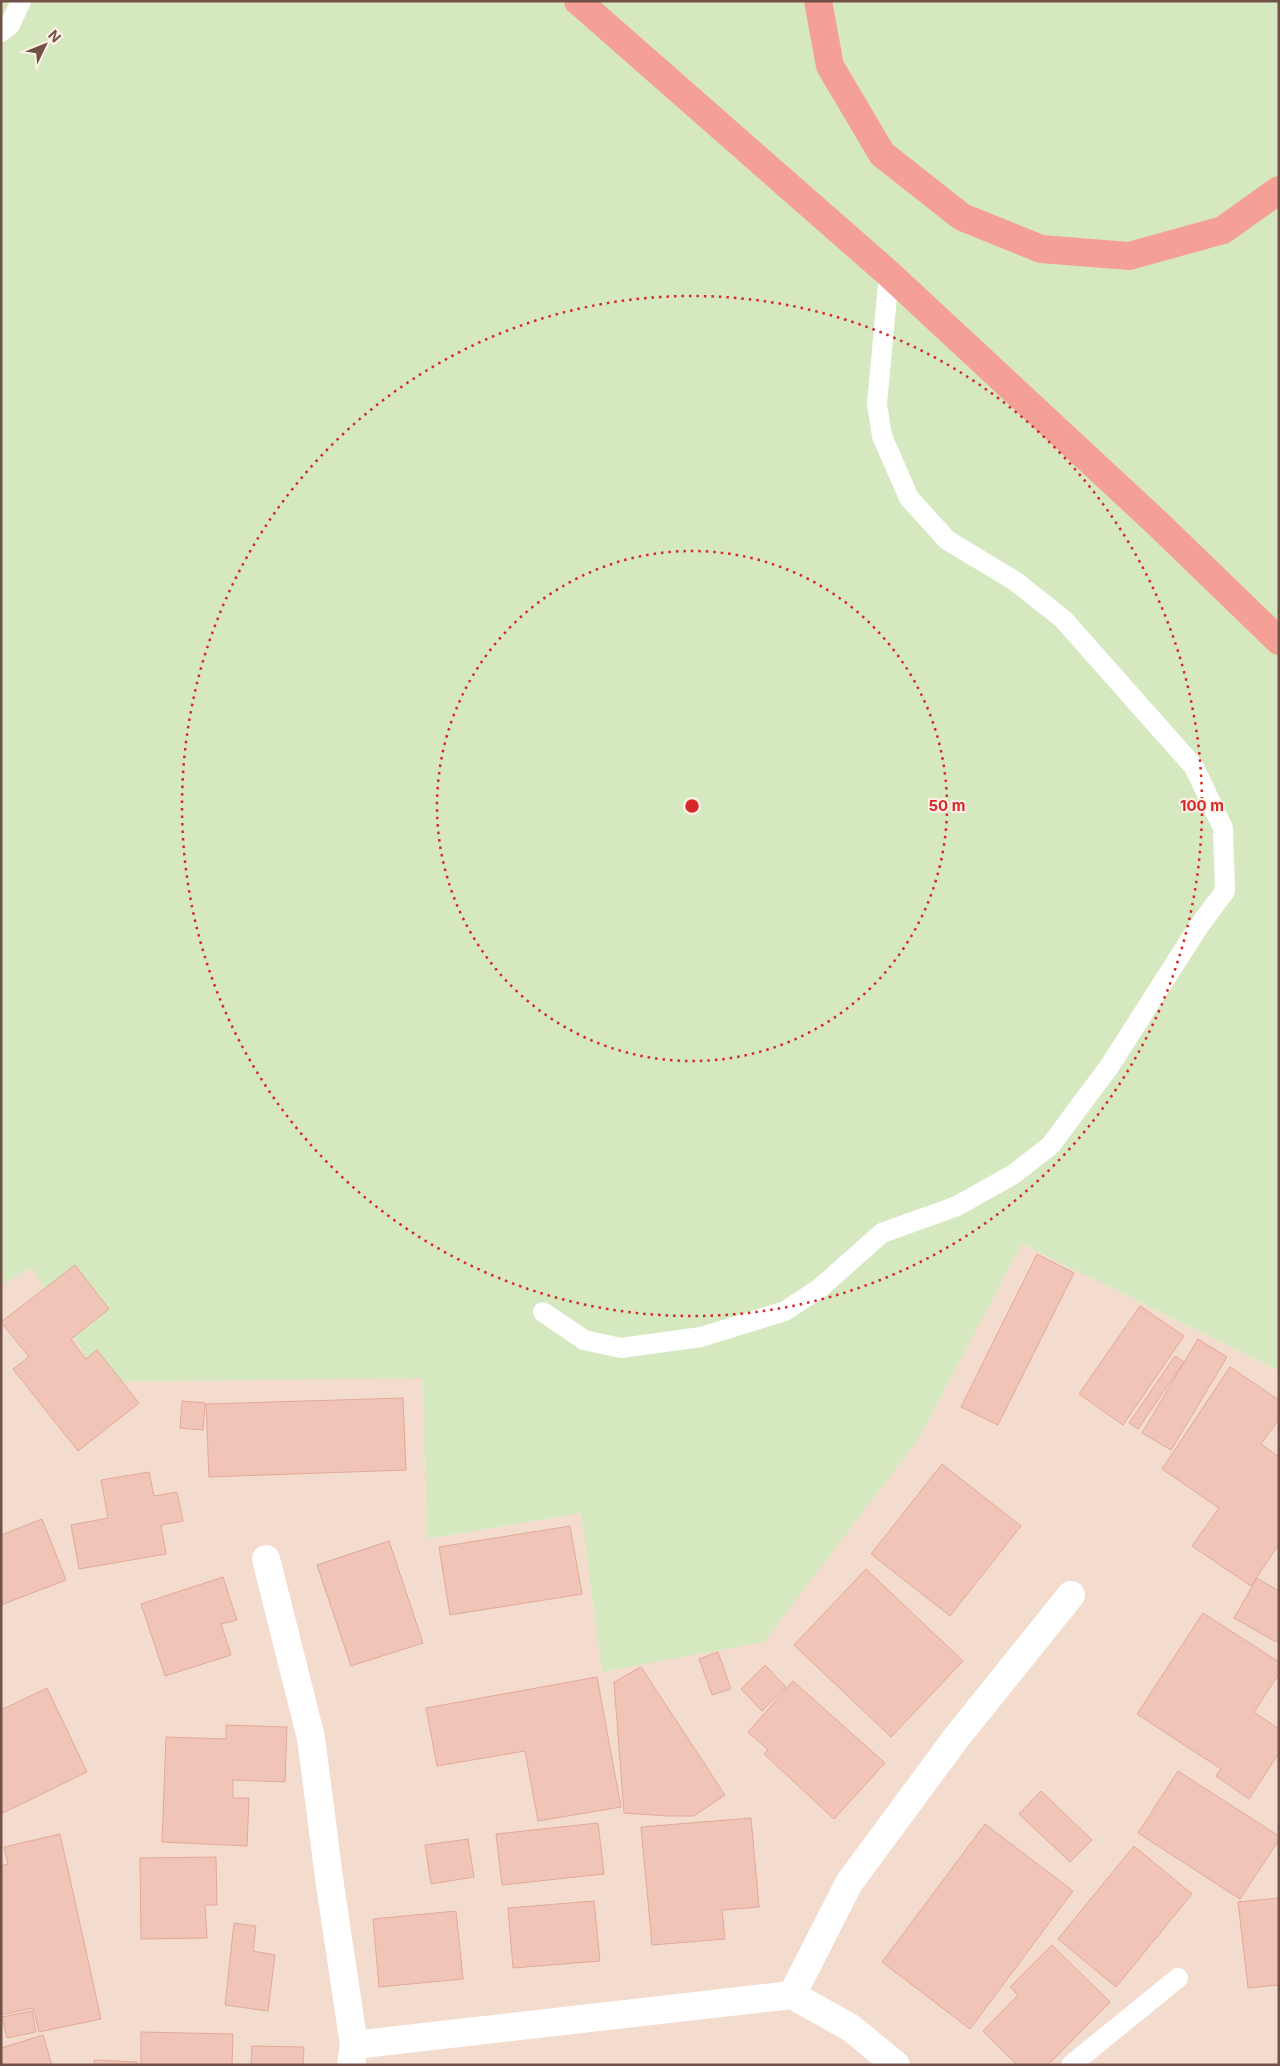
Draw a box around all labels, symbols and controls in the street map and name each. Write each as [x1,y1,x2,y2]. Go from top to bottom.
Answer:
north arrow [20,20,70,70]
text: N [45,26,65,45]
text: 50 m [929,796,965,815]
text: 100 m [1180,796,1224,815]
centre of rings [683,797,701,815]

